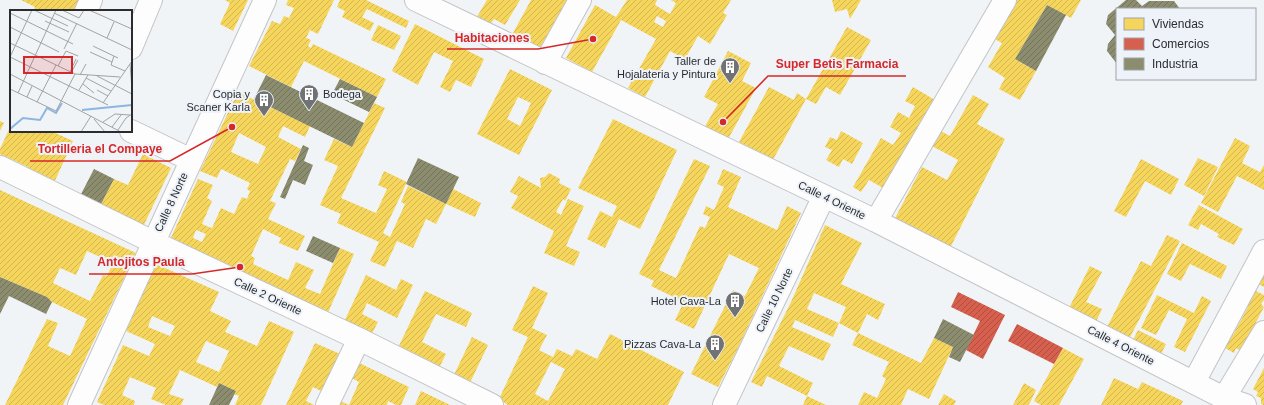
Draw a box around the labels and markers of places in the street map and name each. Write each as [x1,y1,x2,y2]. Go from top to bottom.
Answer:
callout: Habitaciones [447,25,538,49]
callout: Super Betis Farmacia [768,52,906,76]
place label: Taller de Hojalateria y Pintura [617,55,717,80]
building icon: Taller de Hojalateria y Pintura [719,56,741,84]
building icon: Bodega [298,83,320,111]
place label: Copia y Scaner Karla [186,88,251,113]
place label: Bodega [323,88,362,100]
building icon: Copia y Scaner Karla [253,89,275,117]
callout: Tortilleria el Compaye [30,137,170,161]
callout: Antojitos Paula [89,250,192,274]
building icon: Hotel Cava-La [724,290,746,318]
place label: Hotel Cava-La [651,295,722,307]
building icon: Pizzas Cava-La [704,333,726,361]
place label: Pizzas Cava-La [624,338,702,350]

